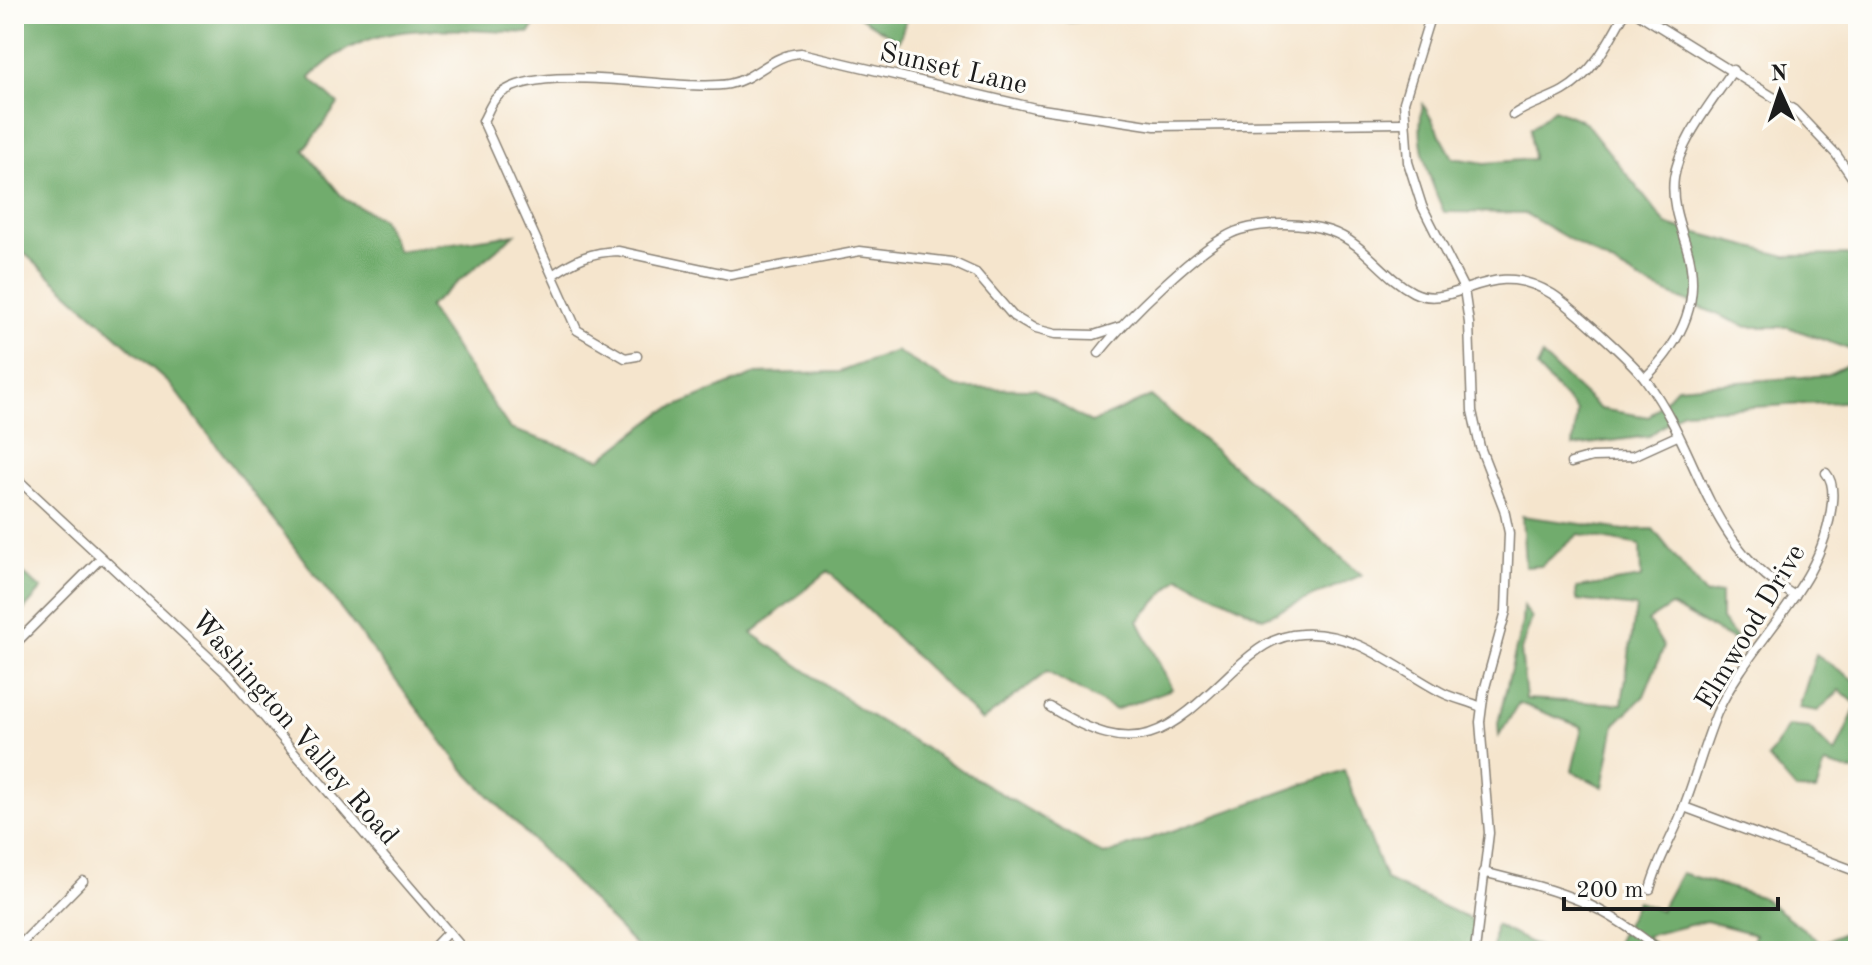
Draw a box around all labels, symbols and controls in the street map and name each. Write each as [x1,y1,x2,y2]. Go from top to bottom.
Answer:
street label: Sunset Lane [877,39,1030,101]
north arrow [1740,52,1820,132]
text: N [1770,63,1788,85]
street label: Elmwood Drive [1691,540,1812,715]
street label: Washington Valley Road [185,607,403,851]
scale bar [1564,861,1778,911]
text: 200 m [1576,879,1644,903]

